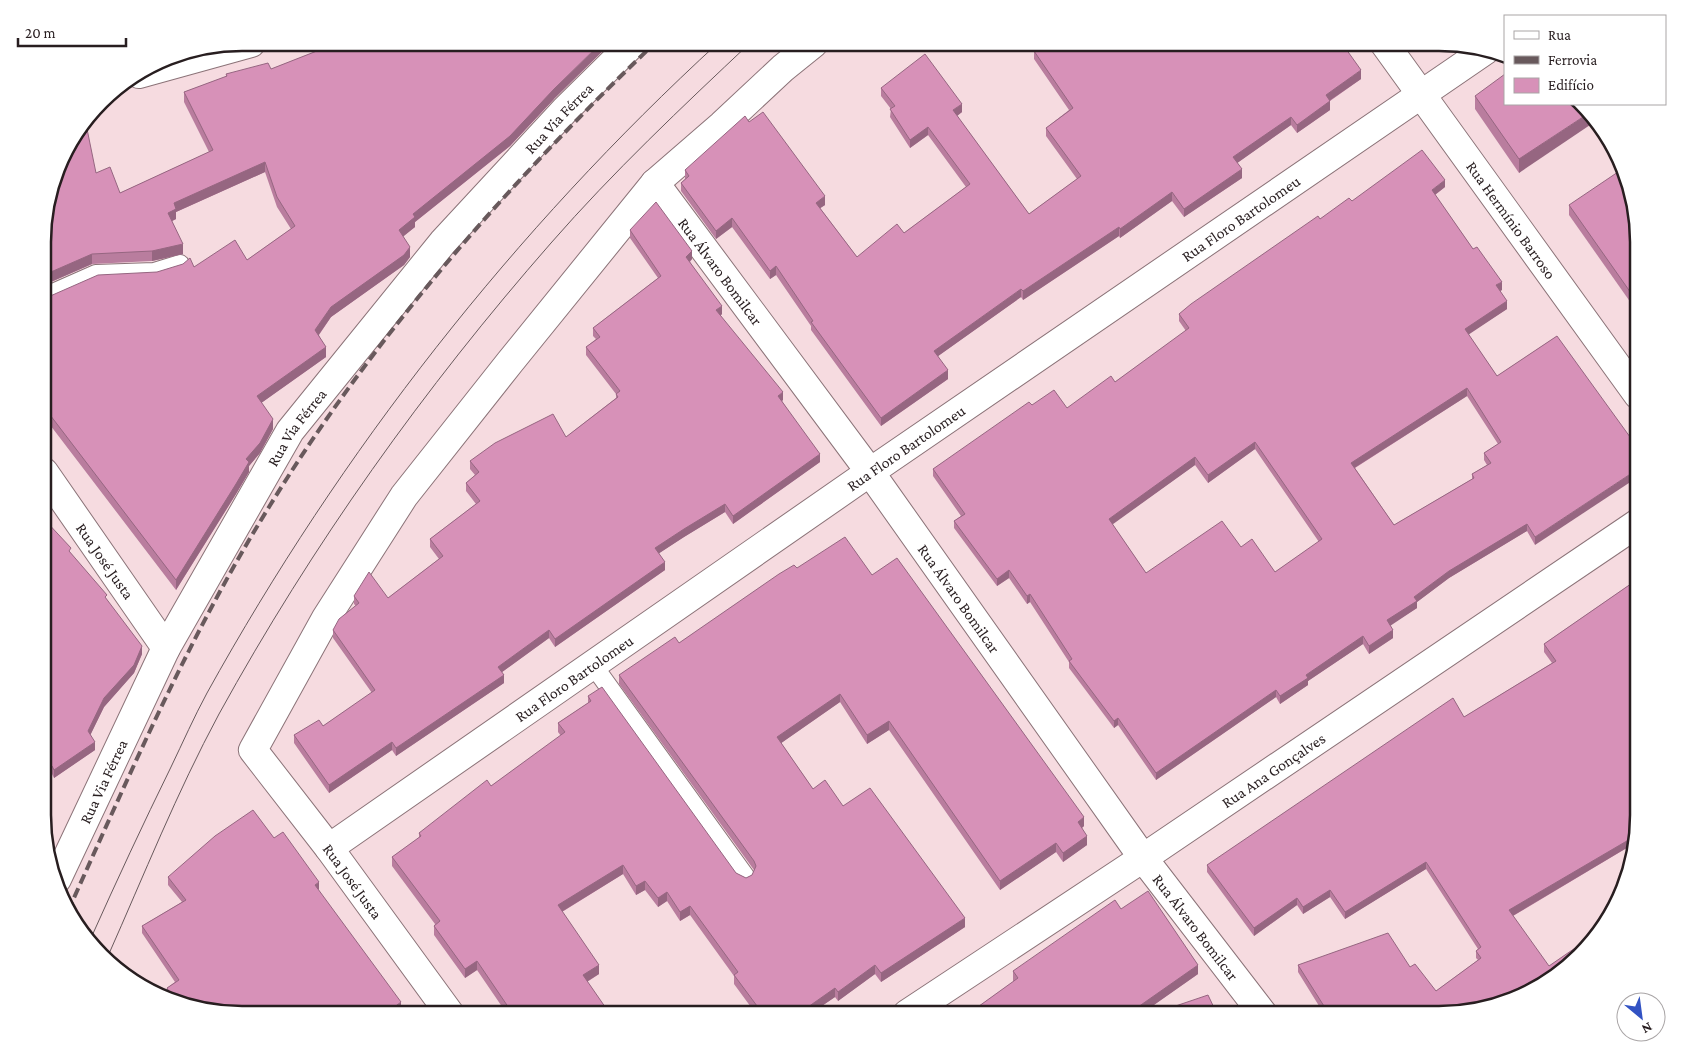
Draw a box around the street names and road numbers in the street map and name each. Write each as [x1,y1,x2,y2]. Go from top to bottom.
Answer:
street label: Rua Via Férrea [521,79,597,157]
street label: Rua Hermínio Barroso [1463,158,1559,282]
street label: Rua Floro Bartolomeu [1179,172,1304,265]
street label: Rua Álvaro Bomilcar [675,215,766,329]
street label: Rua Via Férrea [264,385,330,469]
street label: Rua Floro Bartolomeu [844,401,969,495]
street label: Rua José Justa [73,520,138,603]
street label: Rua Álvaro Bomilcar [915,541,1003,657]
street label: Rua Floro Bartolomeu [512,631,636,725]
street label: Rua Ana Gonçalves [1218,729,1328,811]
street label: Rua Via Férrea [76,736,131,826]
street label: Rua José Justa [319,840,386,923]
street label: Rua Álvaro Bomilcar [1149,871,1242,984]

